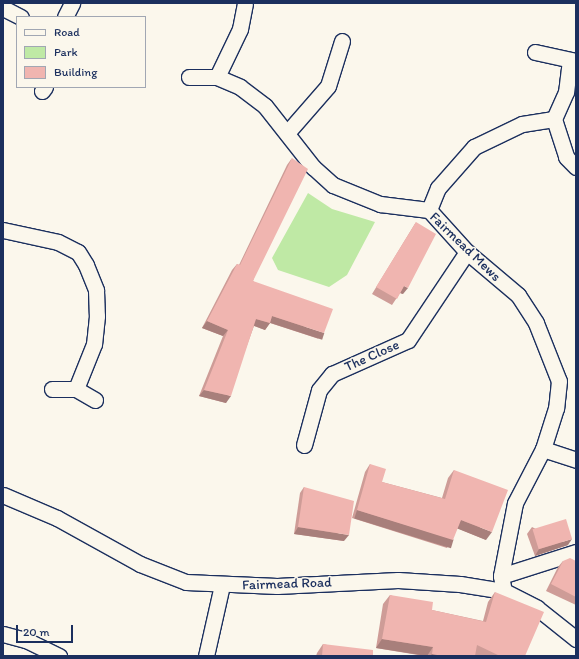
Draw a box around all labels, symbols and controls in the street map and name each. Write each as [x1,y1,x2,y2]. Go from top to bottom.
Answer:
legend [16,16,146,88]
text: Road [54,25,80,39]
text: Park [54,45,78,59]
text: Building [54,65,97,79]
street label: Fairmead Mews [426,209,504,285]
street label: The Close [342,336,402,376]
street label: Fairmead Road [242,574,332,594]
scale bar [18,617,75,643]
text: 20 m [23,625,50,639]

